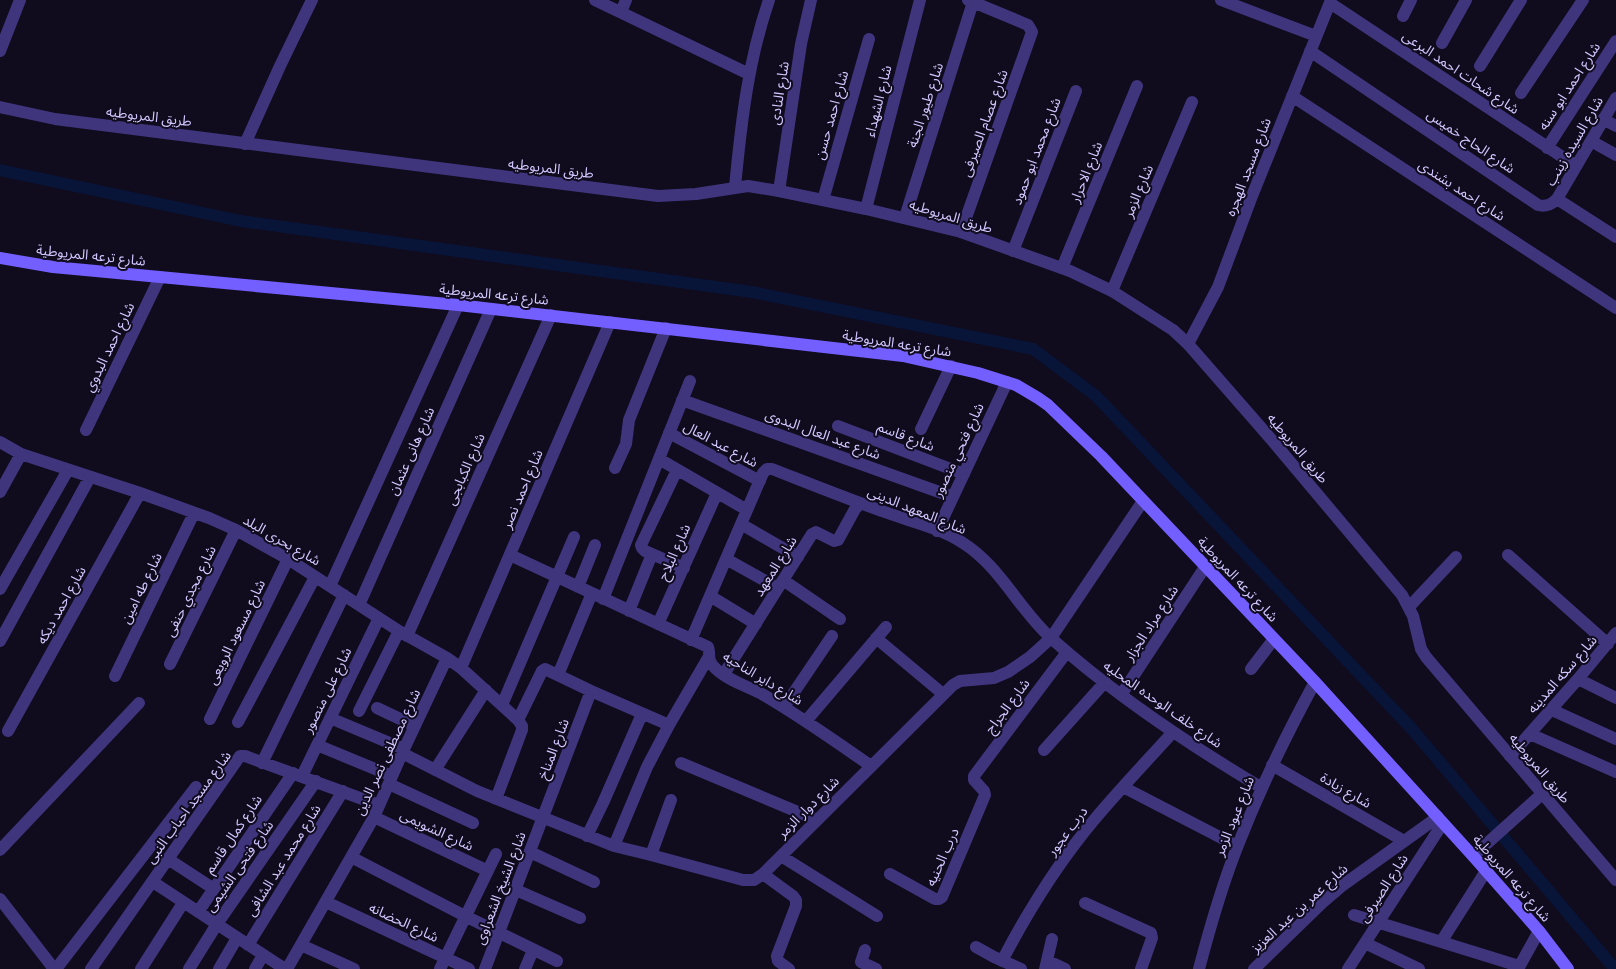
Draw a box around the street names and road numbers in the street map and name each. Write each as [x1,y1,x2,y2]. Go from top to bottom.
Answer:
street label: شارع شحات احمد البرعى [1398,26,1523,120]
street label: شارع احمد ابو سنه [1534,39,1606,135]
street label: شارع النادى [765,60,795,126]
street label: شارع طيور الجنة [903,60,949,150]
street label: شارع الشهداء [860,63,898,139]
street label: شارع عصام الصيرفى [956,67,1014,180]
street label: شارع احمد حسن [810,68,854,162]
street label: شارع السيده زينب [1541,93,1609,190]
street label: شارع محمد ابو حمود [1007,95,1067,208]
street label: طريق المريوطيه [105,102,193,131]
street label: شارع الحاج خميس [1422,105,1519,179]
street label: شارع مسجد الهجره [1221,115,1277,219]
street label: شارع الاحرار [1065,139,1108,207]
street label: طريق المريوطيه [507,154,595,183]
street label: شارع احمد بشندى [1414,155,1509,227]
street label: شارع الزمر [1118,162,1159,222]
street label: طريق المريوطيه [907,195,995,238]
street label: شارع ترعه المريوطية [35,240,147,272]
street label: شارع ترعه المريوطية [438,279,550,311]
street label: شارع احمد البدوي [79,299,141,396]
street label: شارع ترعه المريوطية [841,325,953,362]
street label: شارع فتحي منصور [928,400,990,502]
street label: شارع هانى عثمان [384,404,440,499]
street label: شارع عبد العال البدوى [762,405,883,465]
street label: طريق المريوطيه [1263,409,1333,487]
street label: شارع عبد العال [680,417,761,473]
street label: شارع قاسم [874,417,937,457]
street label: شارع الكبابجى [441,430,491,509]
street label: شارع احمد نصر [497,447,549,533]
street label: شارع المعهد الدينى [864,482,969,540]
street label: شارع بحرى البلد [239,511,324,571]
street label: شارع البلاح [654,521,696,584]
street label: شارع المعهد [749,532,802,601]
street label: شارع ترعه المريوطية [1192,533,1282,627]
street label: شارع مجدي حنفى [160,542,222,640]
street label: شارع طه امين [116,549,168,627]
street label: شارع احمد ديكه [32,563,92,648]
street label: شارع مسعود الرويعى [203,576,271,688]
street label: شارع مراد الجزار [1119,582,1184,666]
street label: شارع سكه المدينه [1523,631,1602,718]
street label: شارع على منصور [298,644,357,738]
street label: شارع داير الناحيه [719,647,806,711]
street label: شارع خلف الوحده المحليه [1099,656,1226,753]
street label: شارع الجراج [980,675,1035,738]
street label: شارع مصطفى نصر الدين [350,686,426,819]
street label: شارع المناخ [533,716,575,783]
street label: طريق المريوطيه [1505,729,1575,807]
street label: شارع مسجد احباب النبى [141,747,237,868]
street label: شارع زيادة [1316,768,1375,814]
street label: شارع دوار الزمر [772,772,844,844]
street label: شارع عبود الزمر [1209,773,1260,860]
street label: شارع كمال قاسم [200,791,268,878]
street label: شارع محمد عبد الشافى [241,801,326,920]
street label: درب عجور [1042,803,1092,861]
street label: شارع الشويمى [397,805,477,857]
street label: شارع فتحى الشيمى [201,817,279,916]
street label: درب الحنيه [921,825,964,889]
street label: شارع الشيخ الشعراوى [470,829,532,948]
street label: شارع ترعه المريوطية [1468,831,1555,927]
street label: شارع الصيرفى [1354,850,1413,927]
street label: شارع عمر بن عبد العزيز [1246,860,1353,959]
street label: شارع الحضانه [365,898,442,948]

